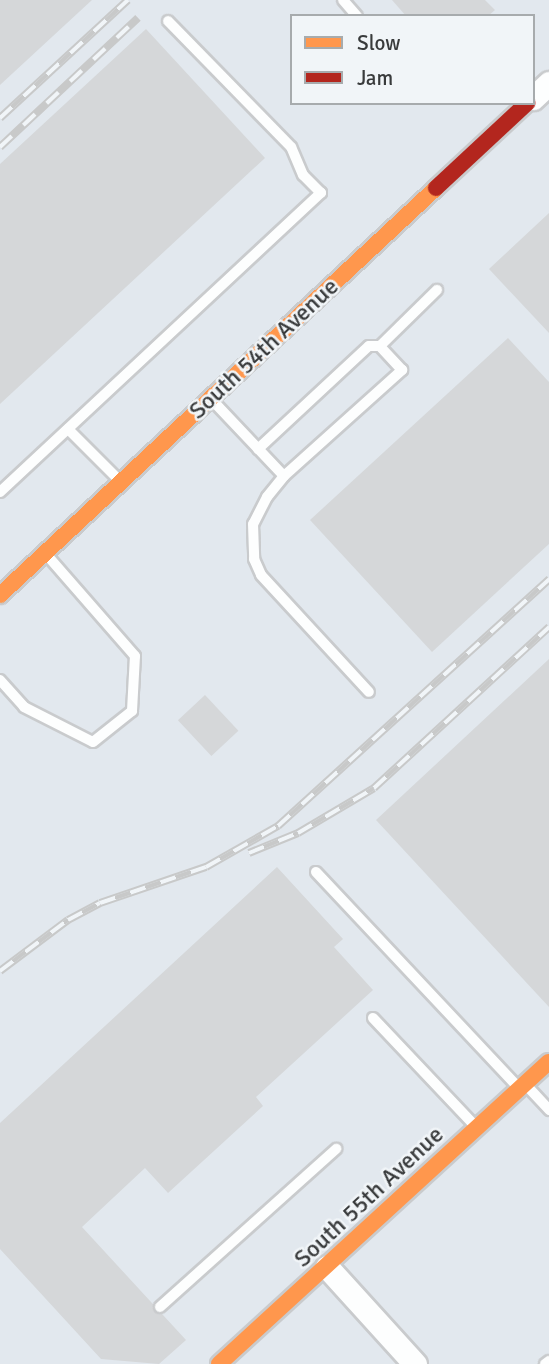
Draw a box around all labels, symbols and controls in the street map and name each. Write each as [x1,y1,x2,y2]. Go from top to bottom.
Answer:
legend [290,14,535,105]
text: Slow [357,30,401,56]
text: Jam [357,65,393,91]
street label: South 54th Avenue [183,273,345,425]
street label: South 55th Avenue [288,1121,450,1273]

